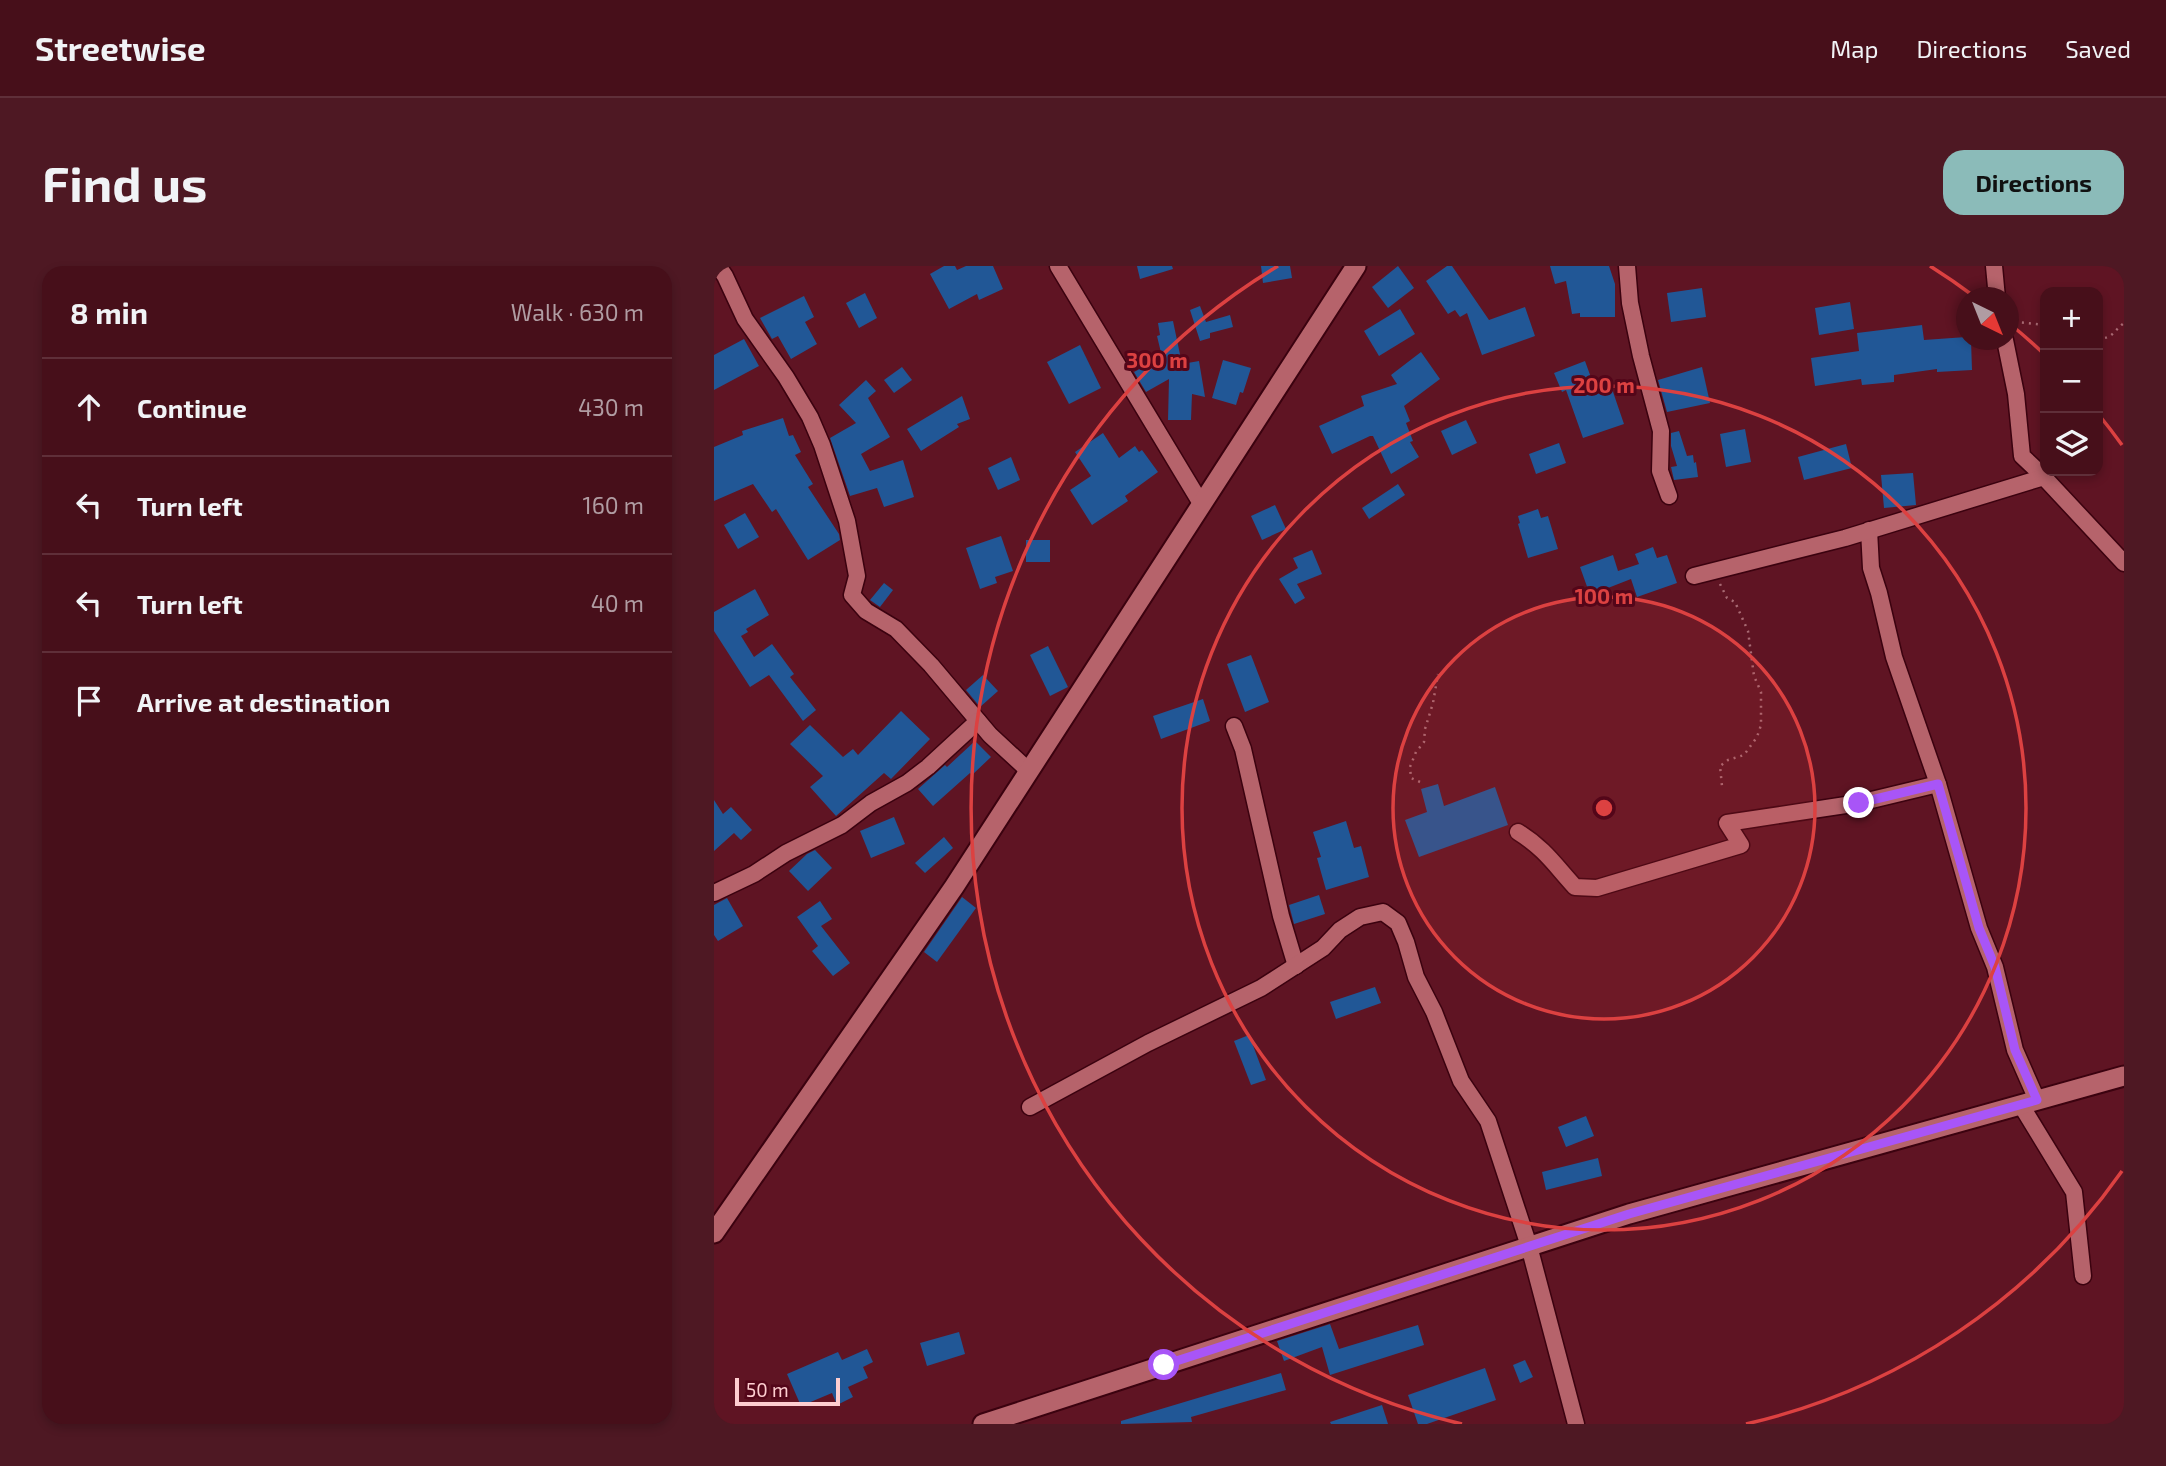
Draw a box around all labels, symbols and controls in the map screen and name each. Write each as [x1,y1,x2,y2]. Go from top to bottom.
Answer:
text: Streetwise [35,28,206,68]
text: Map [1830,34,1878,63]
text: Directions [1916,34,2027,63]
text: Saved [2065,34,2131,63]
button: Directions [1943,150,2124,215]
text: Find us [42,153,207,212]
north arrow [1956,287,2019,350]
map controls [2040,287,2103,476]
button: + [2040,287,2103,350]
text: 8 min [70,294,148,330]
text: Walk · 630 m [511,298,644,326]
text: 300 m [1126,347,1188,372]
button: − [2040,350,2103,413]
text: 200 m [1573,372,1635,397]
icon: ahead [70,388,108,426]
text: Continue [137,392,247,423]
text: 430 m [578,393,644,421]
button: layers [2040,413,2103,476]
icon: left [70,486,108,524]
text: Turn left [137,490,243,521]
text: 160 m [583,491,644,519]
text: 100 m [1575,583,1633,608]
icon: left [70,584,108,622]
text: Turn left [137,588,243,619]
text: 40 m [591,589,644,617]
icon: arrive [70,682,108,720]
text: Arrive at destination [137,686,390,717]
route end [1843,787,1874,818]
centre of rings [1592,796,1616,820]
route start [1148,1349,1179,1380]
scale bar [735,1375,840,1407]
text: 50 m [746,1378,789,1401]

